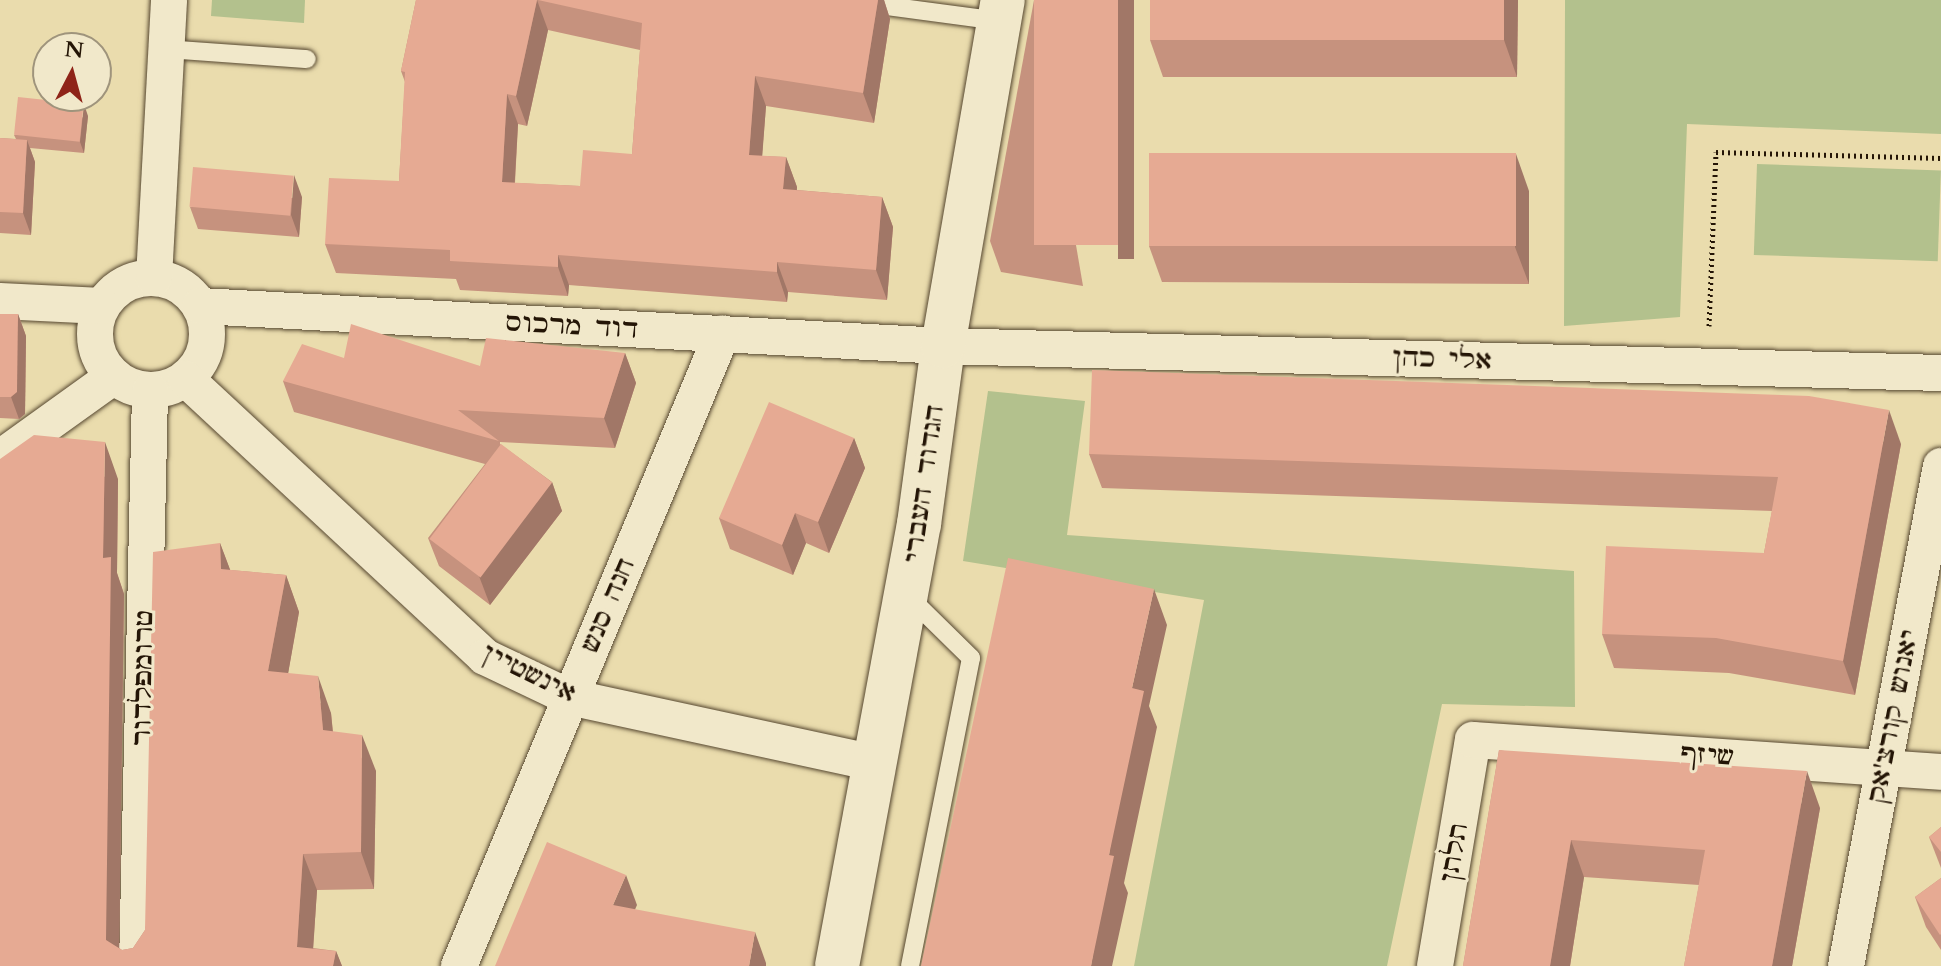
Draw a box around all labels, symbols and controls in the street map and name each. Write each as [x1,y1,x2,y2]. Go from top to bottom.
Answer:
north arrow [32,32,112,112]
text: N [63,34,85,66]
street label: דוד מרכוס [508,307,636,345]
street label: אלי כהן [1395,342,1489,376]
street label: הגדוד העברי [898,406,950,562]
street label: חנה סנש [575,556,641,654]
street label: טרומפלדור [126,610,160,746]
street label: יאנוש קורצ'אק [1862,630,1924,802]
street label: אינשטיין [477,637,581,709]
street label: שיזף [1679,738,1735,772]
street label: תלתן [1433,821,1475,885]

